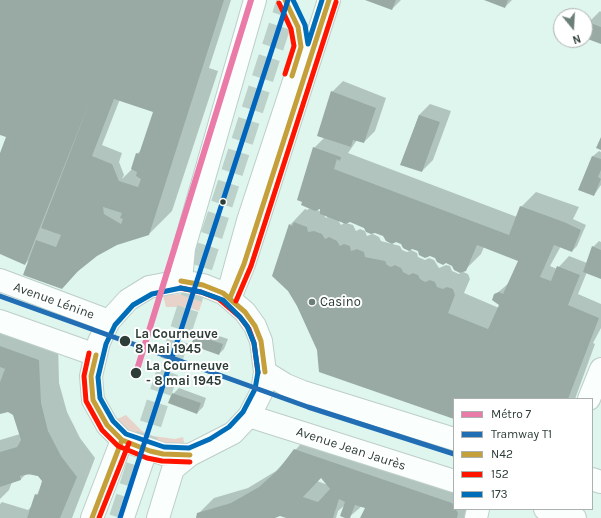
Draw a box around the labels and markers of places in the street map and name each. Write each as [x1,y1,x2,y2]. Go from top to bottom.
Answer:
unlabelled marker [218,197,228,207]
place label: Casino [320,294,361,310]
marker: Casino [307,297,317,307]
place label: La Courneuve 8 Mai 1945 [135,326,218,357]
marker: La Courneuve 8 Mai 1945 [118,334,132,348]
place label: La Courneuve - 8 mai 1945 [146,358,229,389]
marker: La Courneuve - 8 mai 1945 [129,366,143,380]

